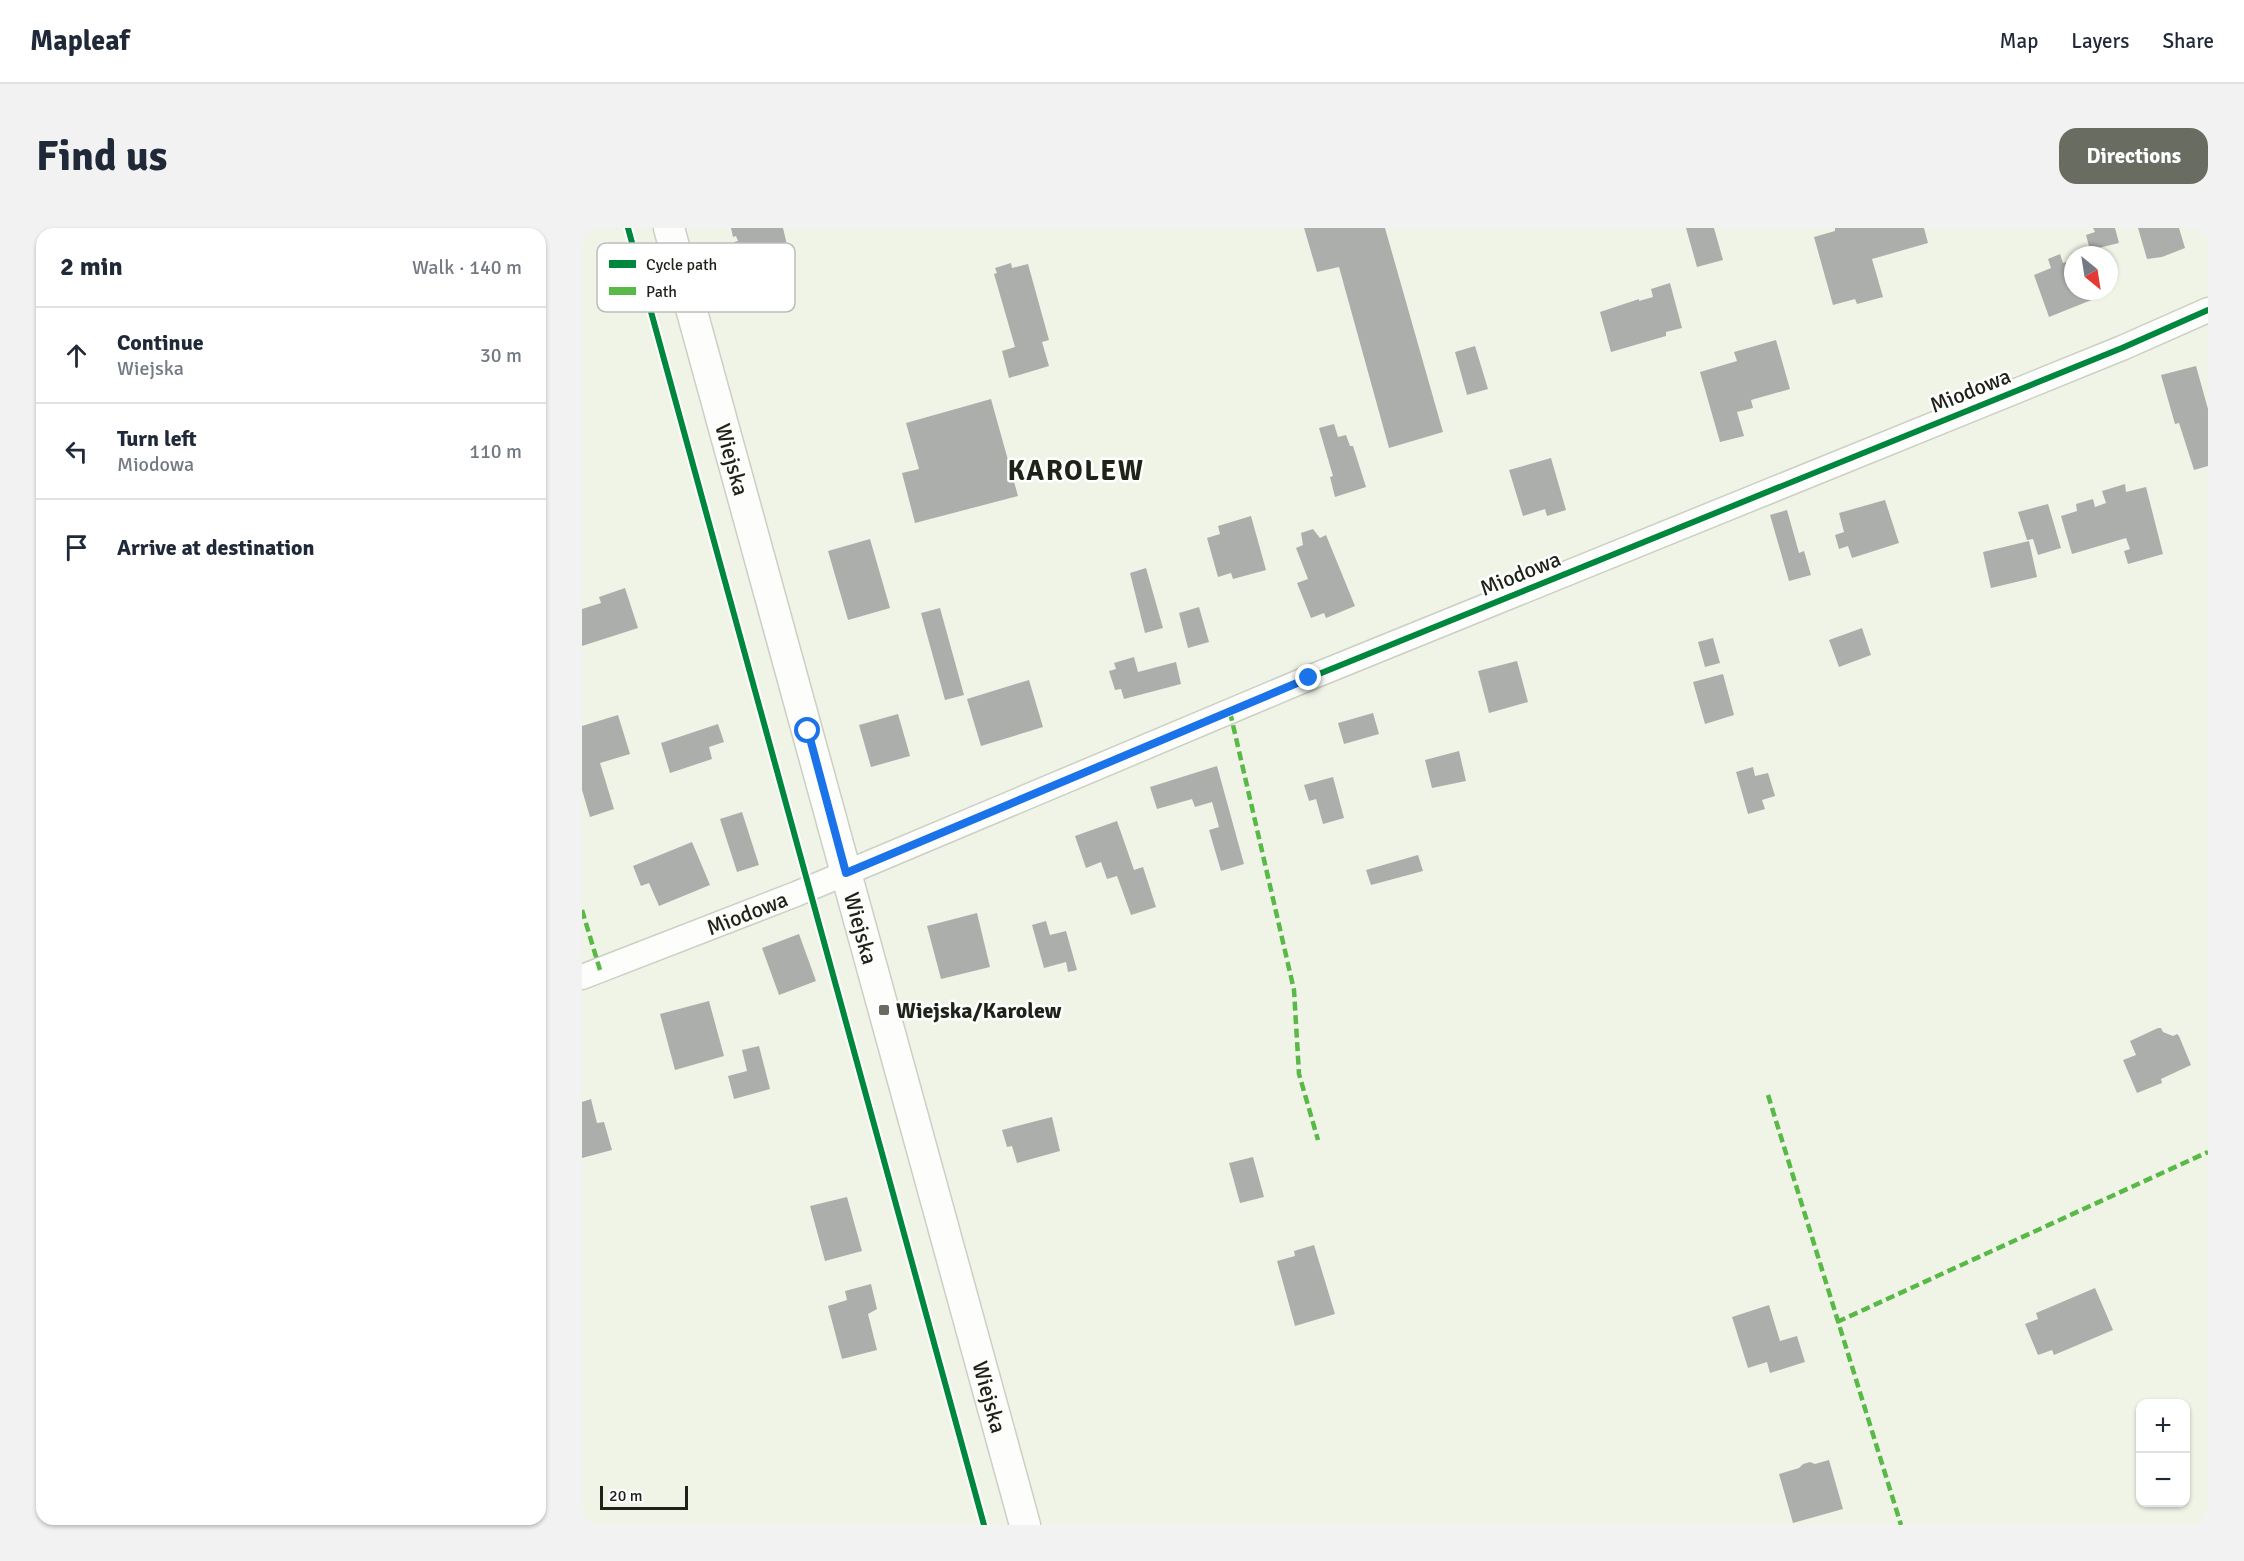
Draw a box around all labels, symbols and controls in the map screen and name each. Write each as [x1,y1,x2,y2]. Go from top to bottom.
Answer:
text: Mapleaf [30,24,130,58]
text: Map [2000,28,2038,54]
text: Layers [2071,28,2129,54]
text: Share [2162,28,2214,54]
button: Directions [2059,128,2208,184]
text: Find us [36,131,167,182]
legend [597,243,795,312]
north arrow [2064,246,2118,300]
text: 2 min [60,251,123,283]
text: Walk · 140 m [412,255,522,280]
text: Cycle path [646,255,717,275]
text: Path [646,282,677,302]
text: Continue [117,329,204,356]
icon: ahead [60,339,93,372]
text: 30 m [480,343,522,368]
text: Wiejska [117,356,184,381]
street label: Miodowa [1926,362,2015,419]
street label: Wiejska [709,420,755,499]
text: Turn left [117,425,197,452]
icon: left [60,435,93,468]
text: 110 m [469,439,522,464]
text: Miodowa [117,452,194,477]
district label: KAROLEW [1007,454,1145,488]
icon: arrive [60,531,93,564]
text: Arrive at destination [117,534,314,561]
street label: Miodowa [1476,545,1565,602]
route end [1295,664,1321,690]
route start [794,717,820,743]
street label: Miodowa [703,886,792,941]
street label: Wiejska [838,889,883,967]
place label: Wiejska/Karolew [896,997,1062,1024]
marker: Wiejska/Karolew [877,1003,891,1017]
street label: Wiejska [967,1358,1012,1436]
map controls [2136,1399,2190,1507]
button: + [2136,1399,2190,1453]
button: − [2136,1453,2190,1507]
scale bar [600,1483,688,1510]
text: 20 m [609,1486,643,1506]

